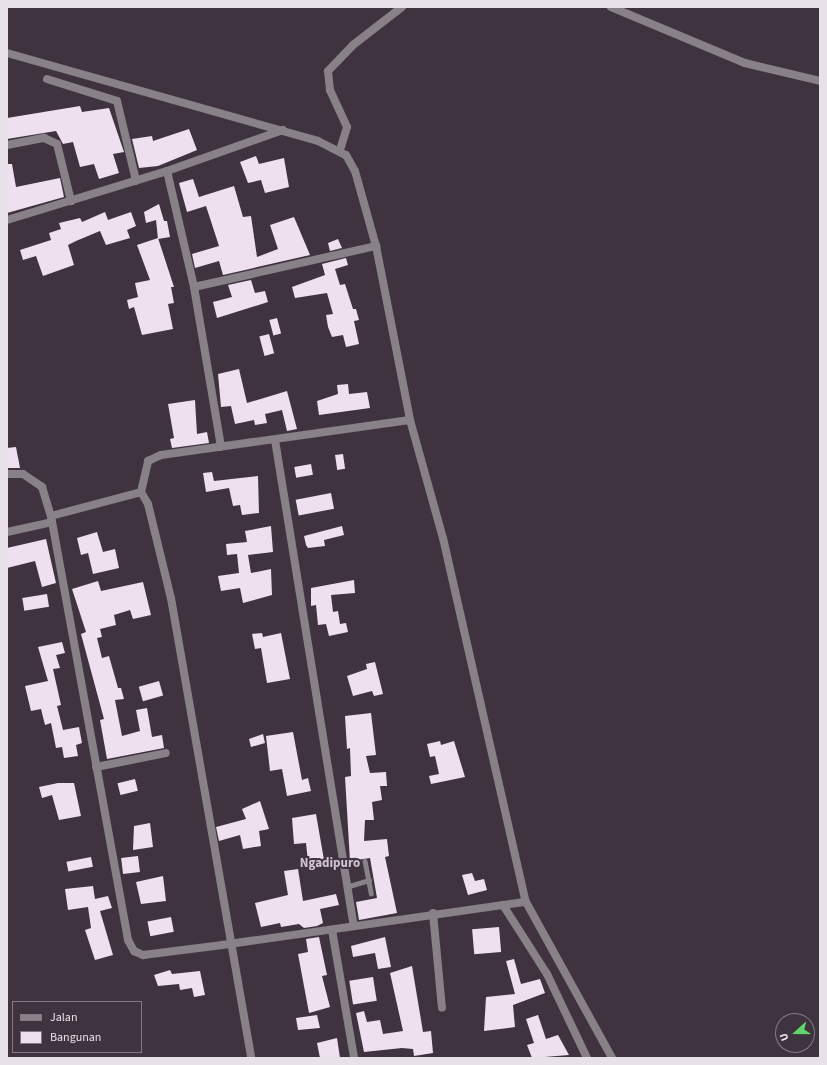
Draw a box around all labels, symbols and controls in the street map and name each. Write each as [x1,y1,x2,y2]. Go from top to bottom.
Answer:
district label: Ngadipuro [300,855,360,871]
legend [12,1001,142,1053]
text: Jalan [50,1009,77,1026]
north arrow [775,1013,815,1053]
text: Bangunan [50,1029,101,1046]
text: U [776,1031,793,1043]

